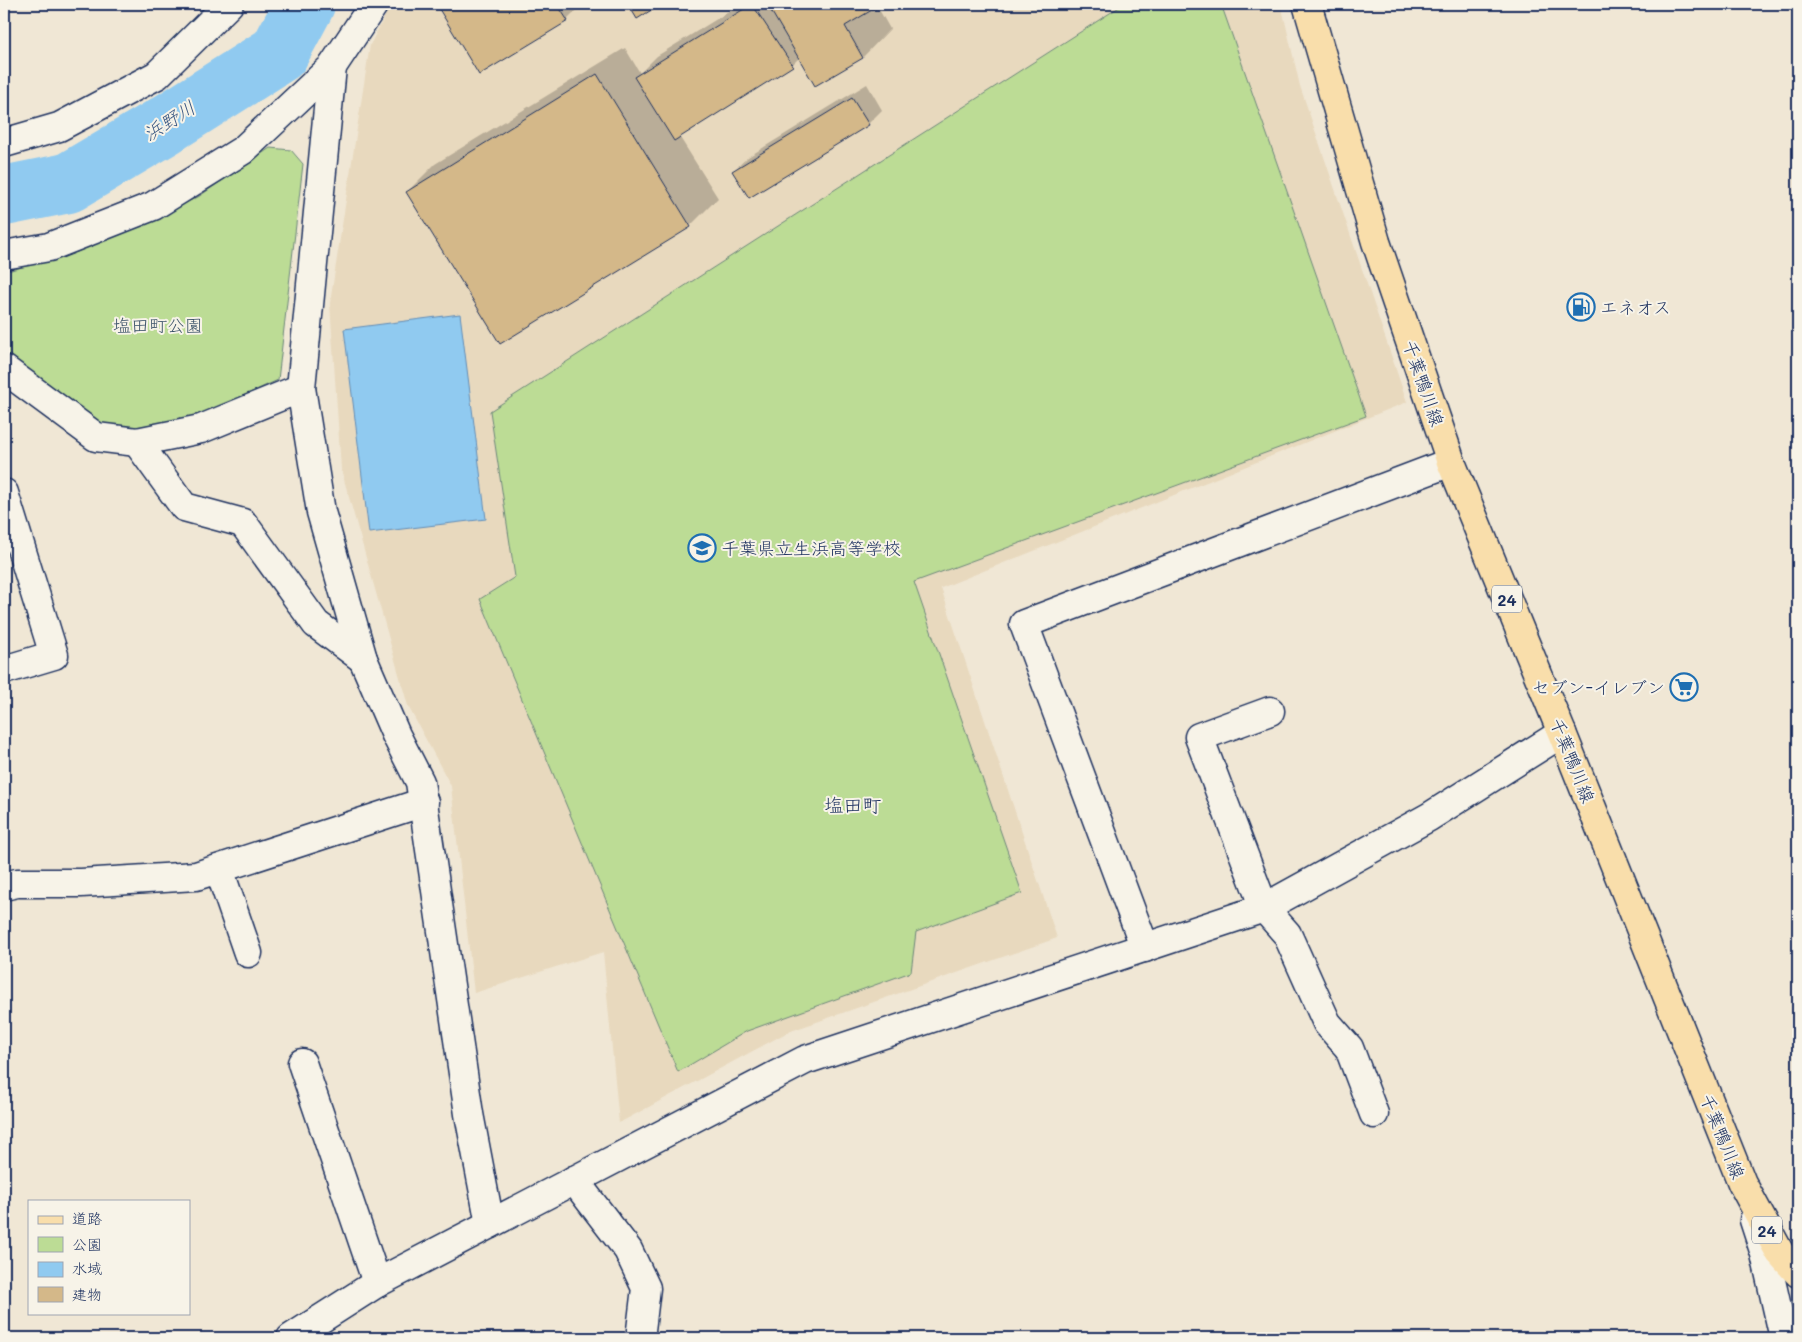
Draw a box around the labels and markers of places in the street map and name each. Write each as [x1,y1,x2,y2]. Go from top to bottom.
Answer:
fuel station icon: エネオス [1566,292,1596,322]
place label: エネオス [1600,295,1671,319]
school or university icon: 千葉県立生浜高等学校 [687,533,717,563]
place label: 千葉県立生浜高等学校 [721,536,901,560]
supermarket icon: セブン-イレブン [1669,672,1699,702]
place label: セブン-イレブン [1531,675,1665,699]

